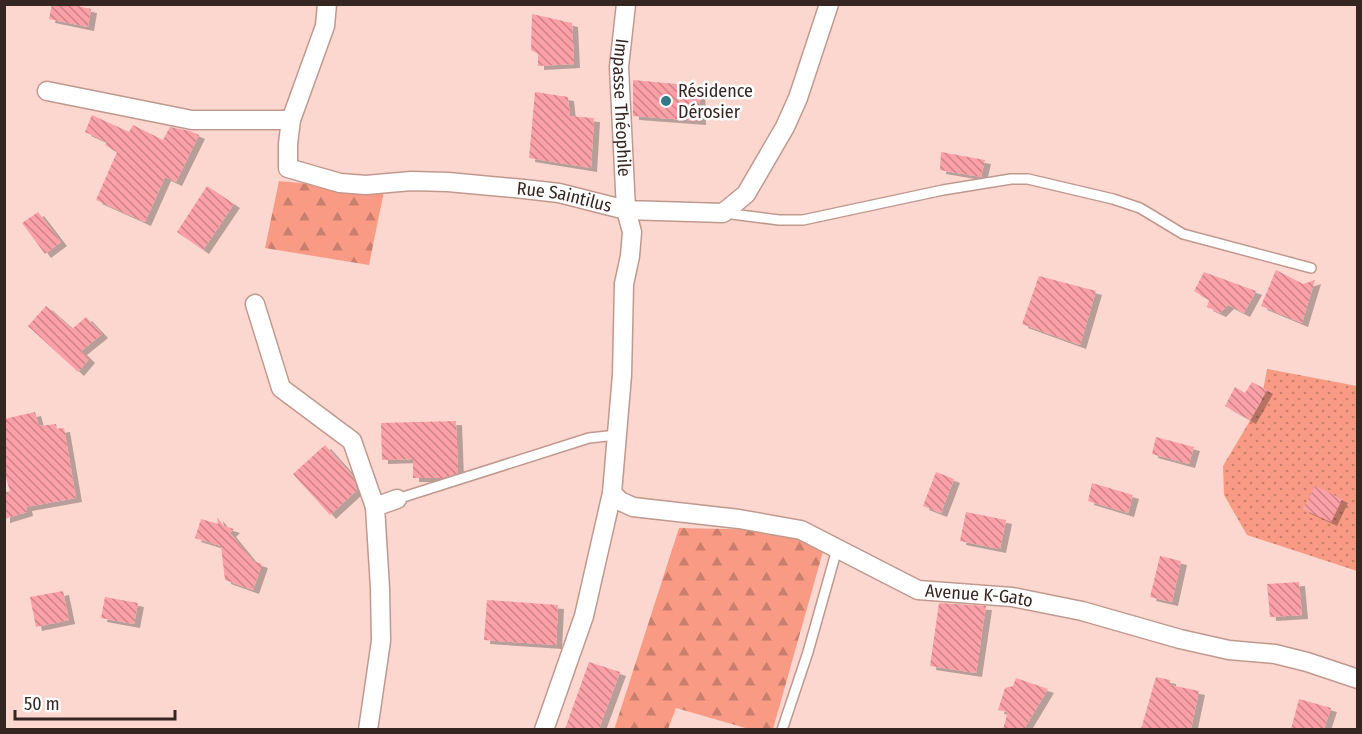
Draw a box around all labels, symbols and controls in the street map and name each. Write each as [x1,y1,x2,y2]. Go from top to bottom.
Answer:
street label: Impasse Théophile [608,37,635,177]
place label: Résidence Dérosier [678,80,753,123]
marker: Résidence Dérosier [659,94,673,108]
street label: Rue Saintilus [516,177,614,217]
street label: Avenue K-Gato [924,580,1035,612]
scale bar [15,683,176,721]
text: 50 m [24,693,60,715]

